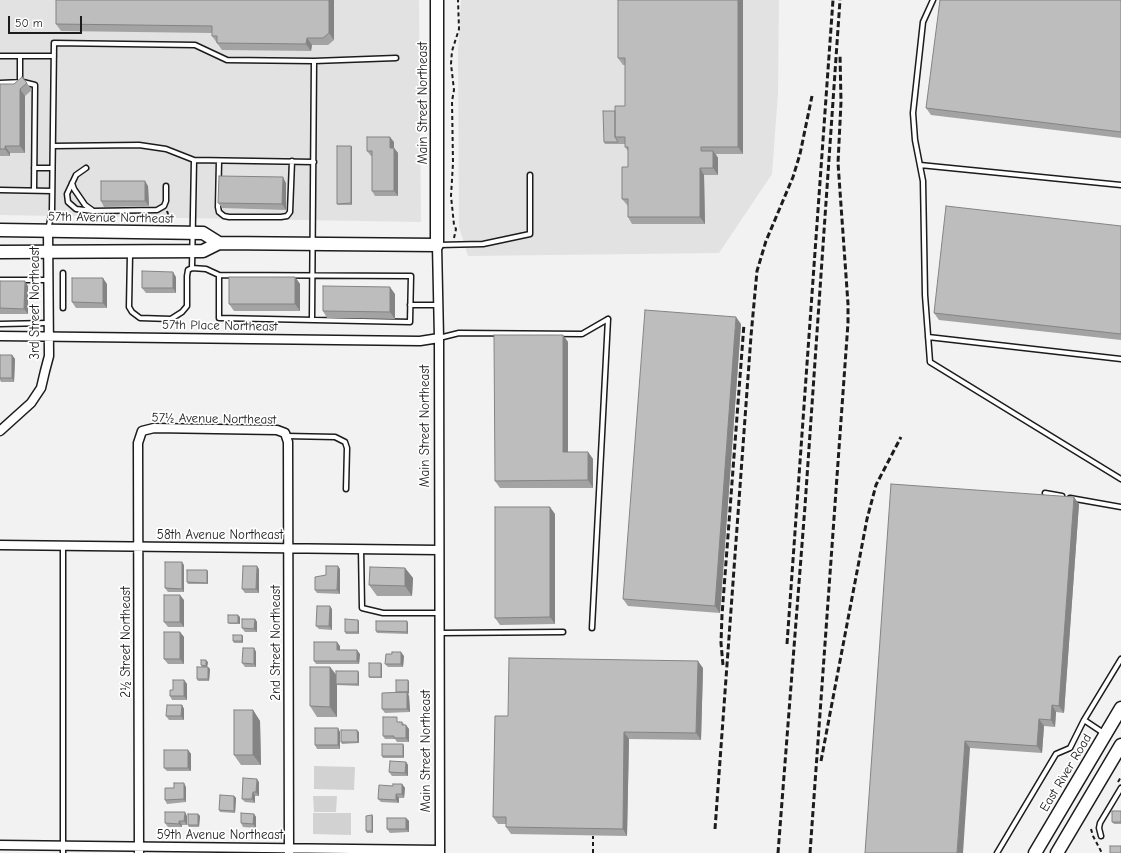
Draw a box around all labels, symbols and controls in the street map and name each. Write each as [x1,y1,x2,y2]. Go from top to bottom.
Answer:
scale bar [10,8,84,34]
text: 50 m [15,16,43,30]
street label: Main Street Northeast [415,42,431,164]
street label: 57th Avenue Northeast [48,209,174,227]
street label: 3rd Street Northeast [27,246,43,360]
street label: 57th Place Northeast [162,317,278,335]
street label: Main Street Northeast [417,365,433,487]
street label: 57½ Avenue Northeast [152,410,276,428]
street label: 58th Avenue Northeast [157,527,283,543]
street label: 2nd Street Northeast [268,585,284,701]
street label: 2½ Street Northeast [118,586,134,698]
street label: Main Street Northeast [418,690,434,812]
street label: East River Road [1037,731,1095,815]
street label: 59th Avenue Northeast [157,827,283,843]

